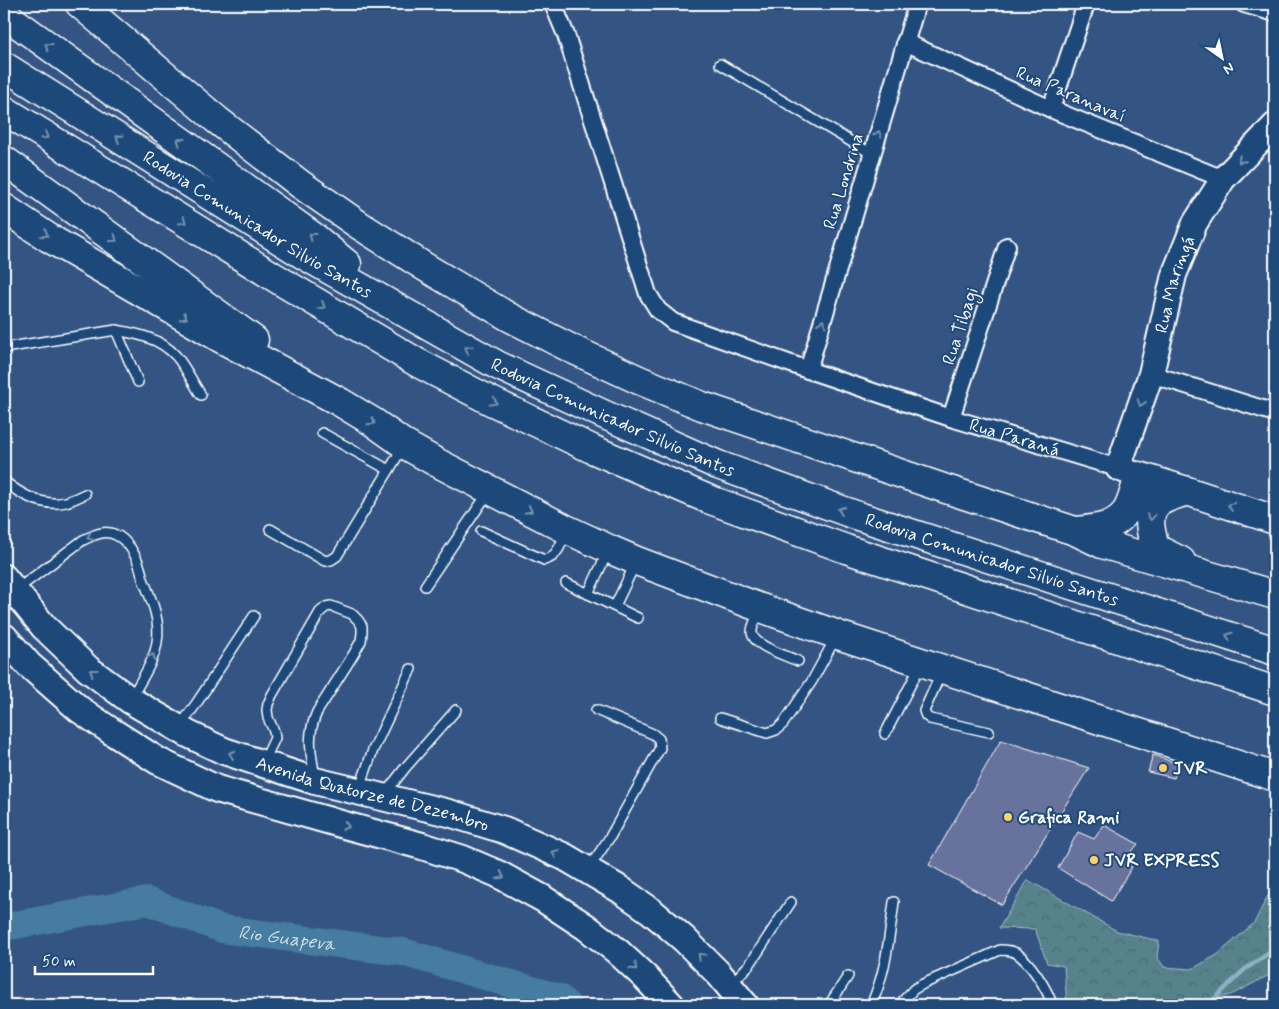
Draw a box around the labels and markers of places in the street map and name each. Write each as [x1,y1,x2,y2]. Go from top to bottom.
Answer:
place label: JVR [1173,757,1208,781]
marker: JVR [1157,762,1169,774]
place label: Grafica Rami [1018,806,1119,830]
marker: Grafica Rami [1002,811,1014,823]
place label: JVR EXPRESS [1104,849,1220,873]
marker: JVR EXPRESS [1088,854,1100,866]

